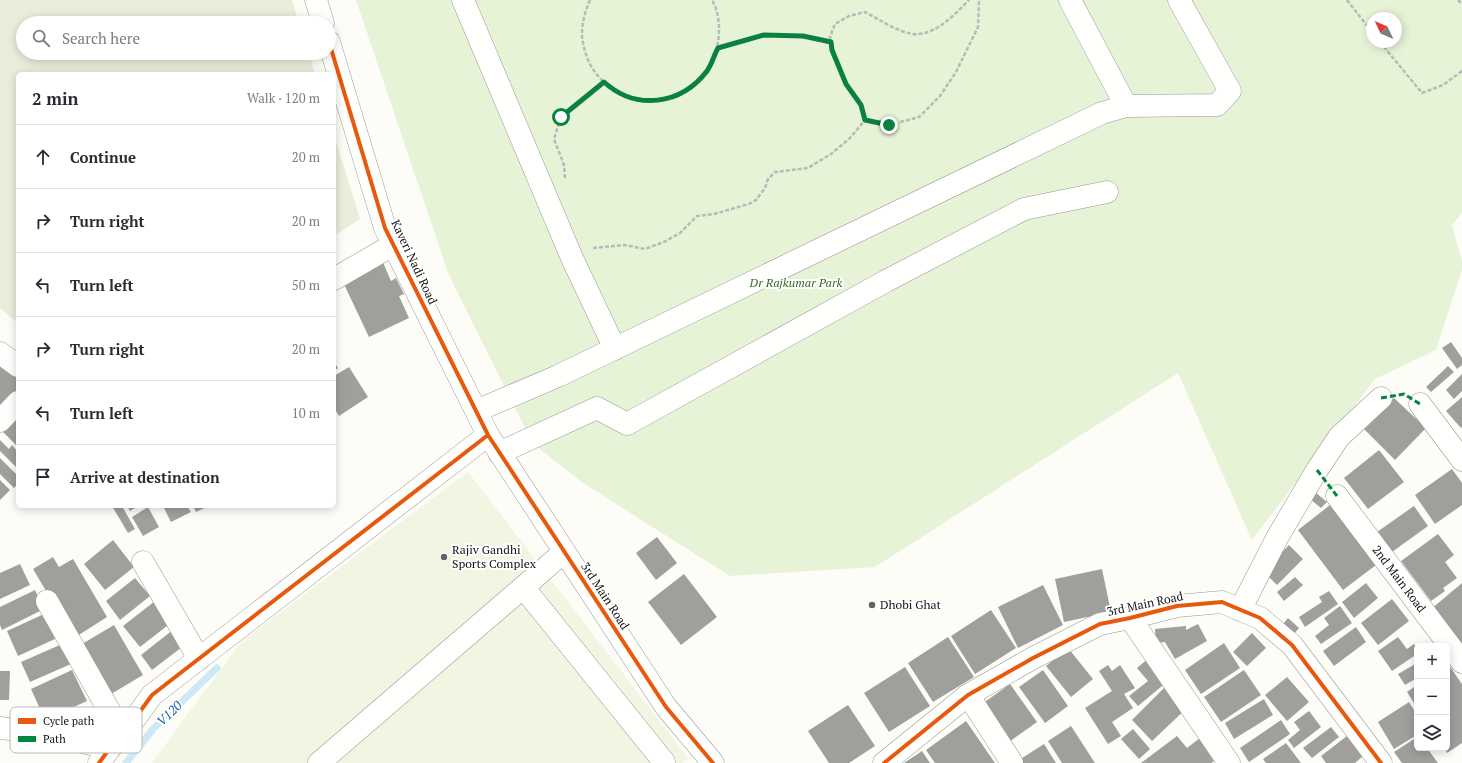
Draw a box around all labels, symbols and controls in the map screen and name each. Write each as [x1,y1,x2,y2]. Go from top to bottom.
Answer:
north arrow [1366,12,1402,48]
search box [16,16,336,60]
icon: search [30,27,52,49]
text: Search here [62,28,140,48]
text: 2 min [32,87,79,110]
text: Walk · 120 m [247,89,320,107]
route start [552,108,570,126]
route end [880,116,898,134]
icon: ahead [32,146,54,168]
text: Continue [70,147,136,167]
text: 20 m [292,148,320,166]
icon: right [32,210,54,232]
text: Turn right [70,211,145,231]
text: 20 m [292,212,320,230]
street label: Kaveri Nadi Road [388,217,441,307]
icon: left [32,274,54,296]
text: Turn left [70,275,134,295]
park label: Dr Rajkumar Park [749,275,843,290]
text: 50 m [292,276,320,294]
icon: right [32,338,54,360]
text: Turn right [70,339,145,359]
text: 20 m [292,340,320,358]
icon: left [32,402,54,424]
text: Turn left [70,403,134,423]
text: 10 m [292,404,320,422]
icon: arrive [32,466,54,488]
text: Arrive at destination [70,467,220,487]
place label: Rajiv Gandhi Sports Complex [452,542,537,571]
street label: 2nd Main Road [1369,542,1430,615]
marker: Rajiv Gandhi Sports Complex [439,552,449,562]
street label: 3rd Main Road [578,559,633,633]
street label: 3rd Main Road [1105,588,1185,619]
place label: Dhobi Ghat [880,597,942,612]
marker: Dhobi Ghat [867,600,877,610]
map controls [1414,643,1450,751]
button: + [1414,643,1450,679]
button: − [1414,679,1450,715]
water label: V120 [152,696,186,730]
legend [10,707,142,753]
text: Cycle path [43,714,95,728]
button: layers [1414,715,1450,751]
text: Path [43,732,66,746]

